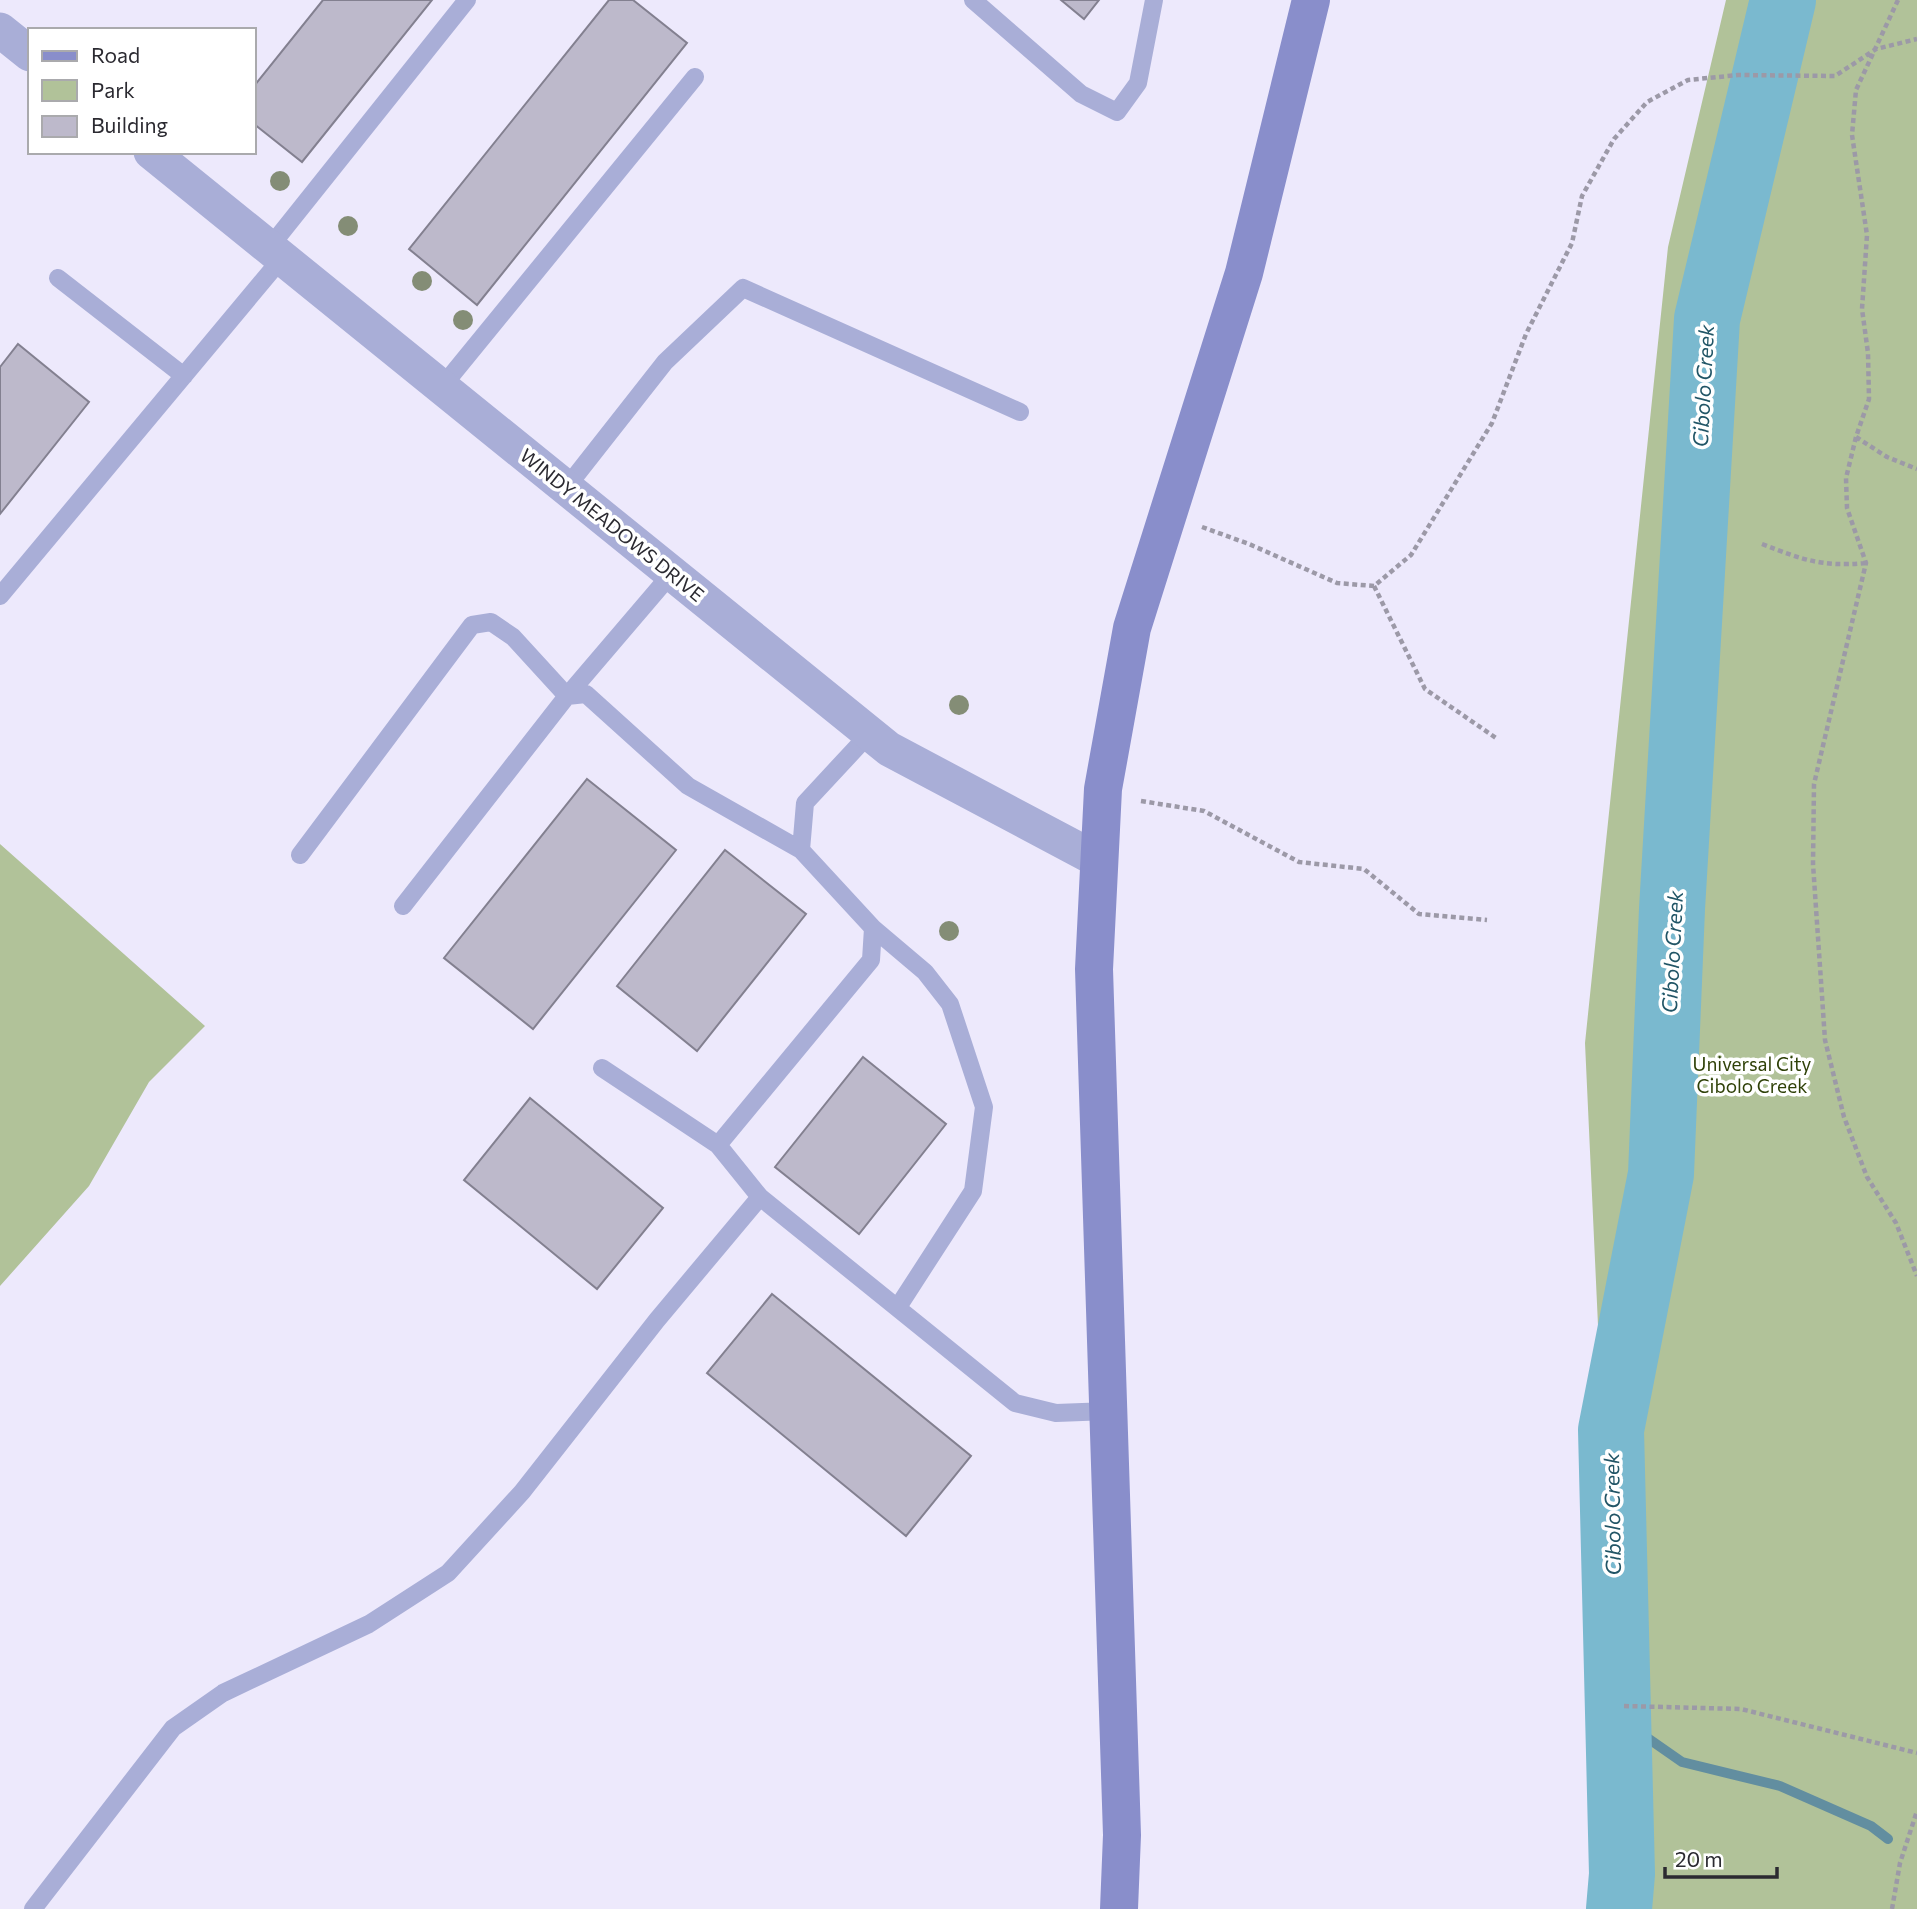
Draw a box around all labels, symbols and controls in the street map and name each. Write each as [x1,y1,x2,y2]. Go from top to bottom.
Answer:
legend [28,28,256,154]
text: Road [91,42,140,67]
text: Park [91,77,135,102]
text: Building [91,112,168,137]
water label: Cibolo Creek [1687,323,1718,448]
street label: WINDY MEADOWS DRIVE [516,443,709,606]
water label: Cibolo Creek [1656,889,1687,1014]
park label: Universal City Cibolo Creek [1693,1052,1812,1097]
water label: Cibolo Creek [1598,1452,1625,1576]
scale bar [1665,1836,1777,1880]
text: 20 m [1675,1846,1723,1871]

